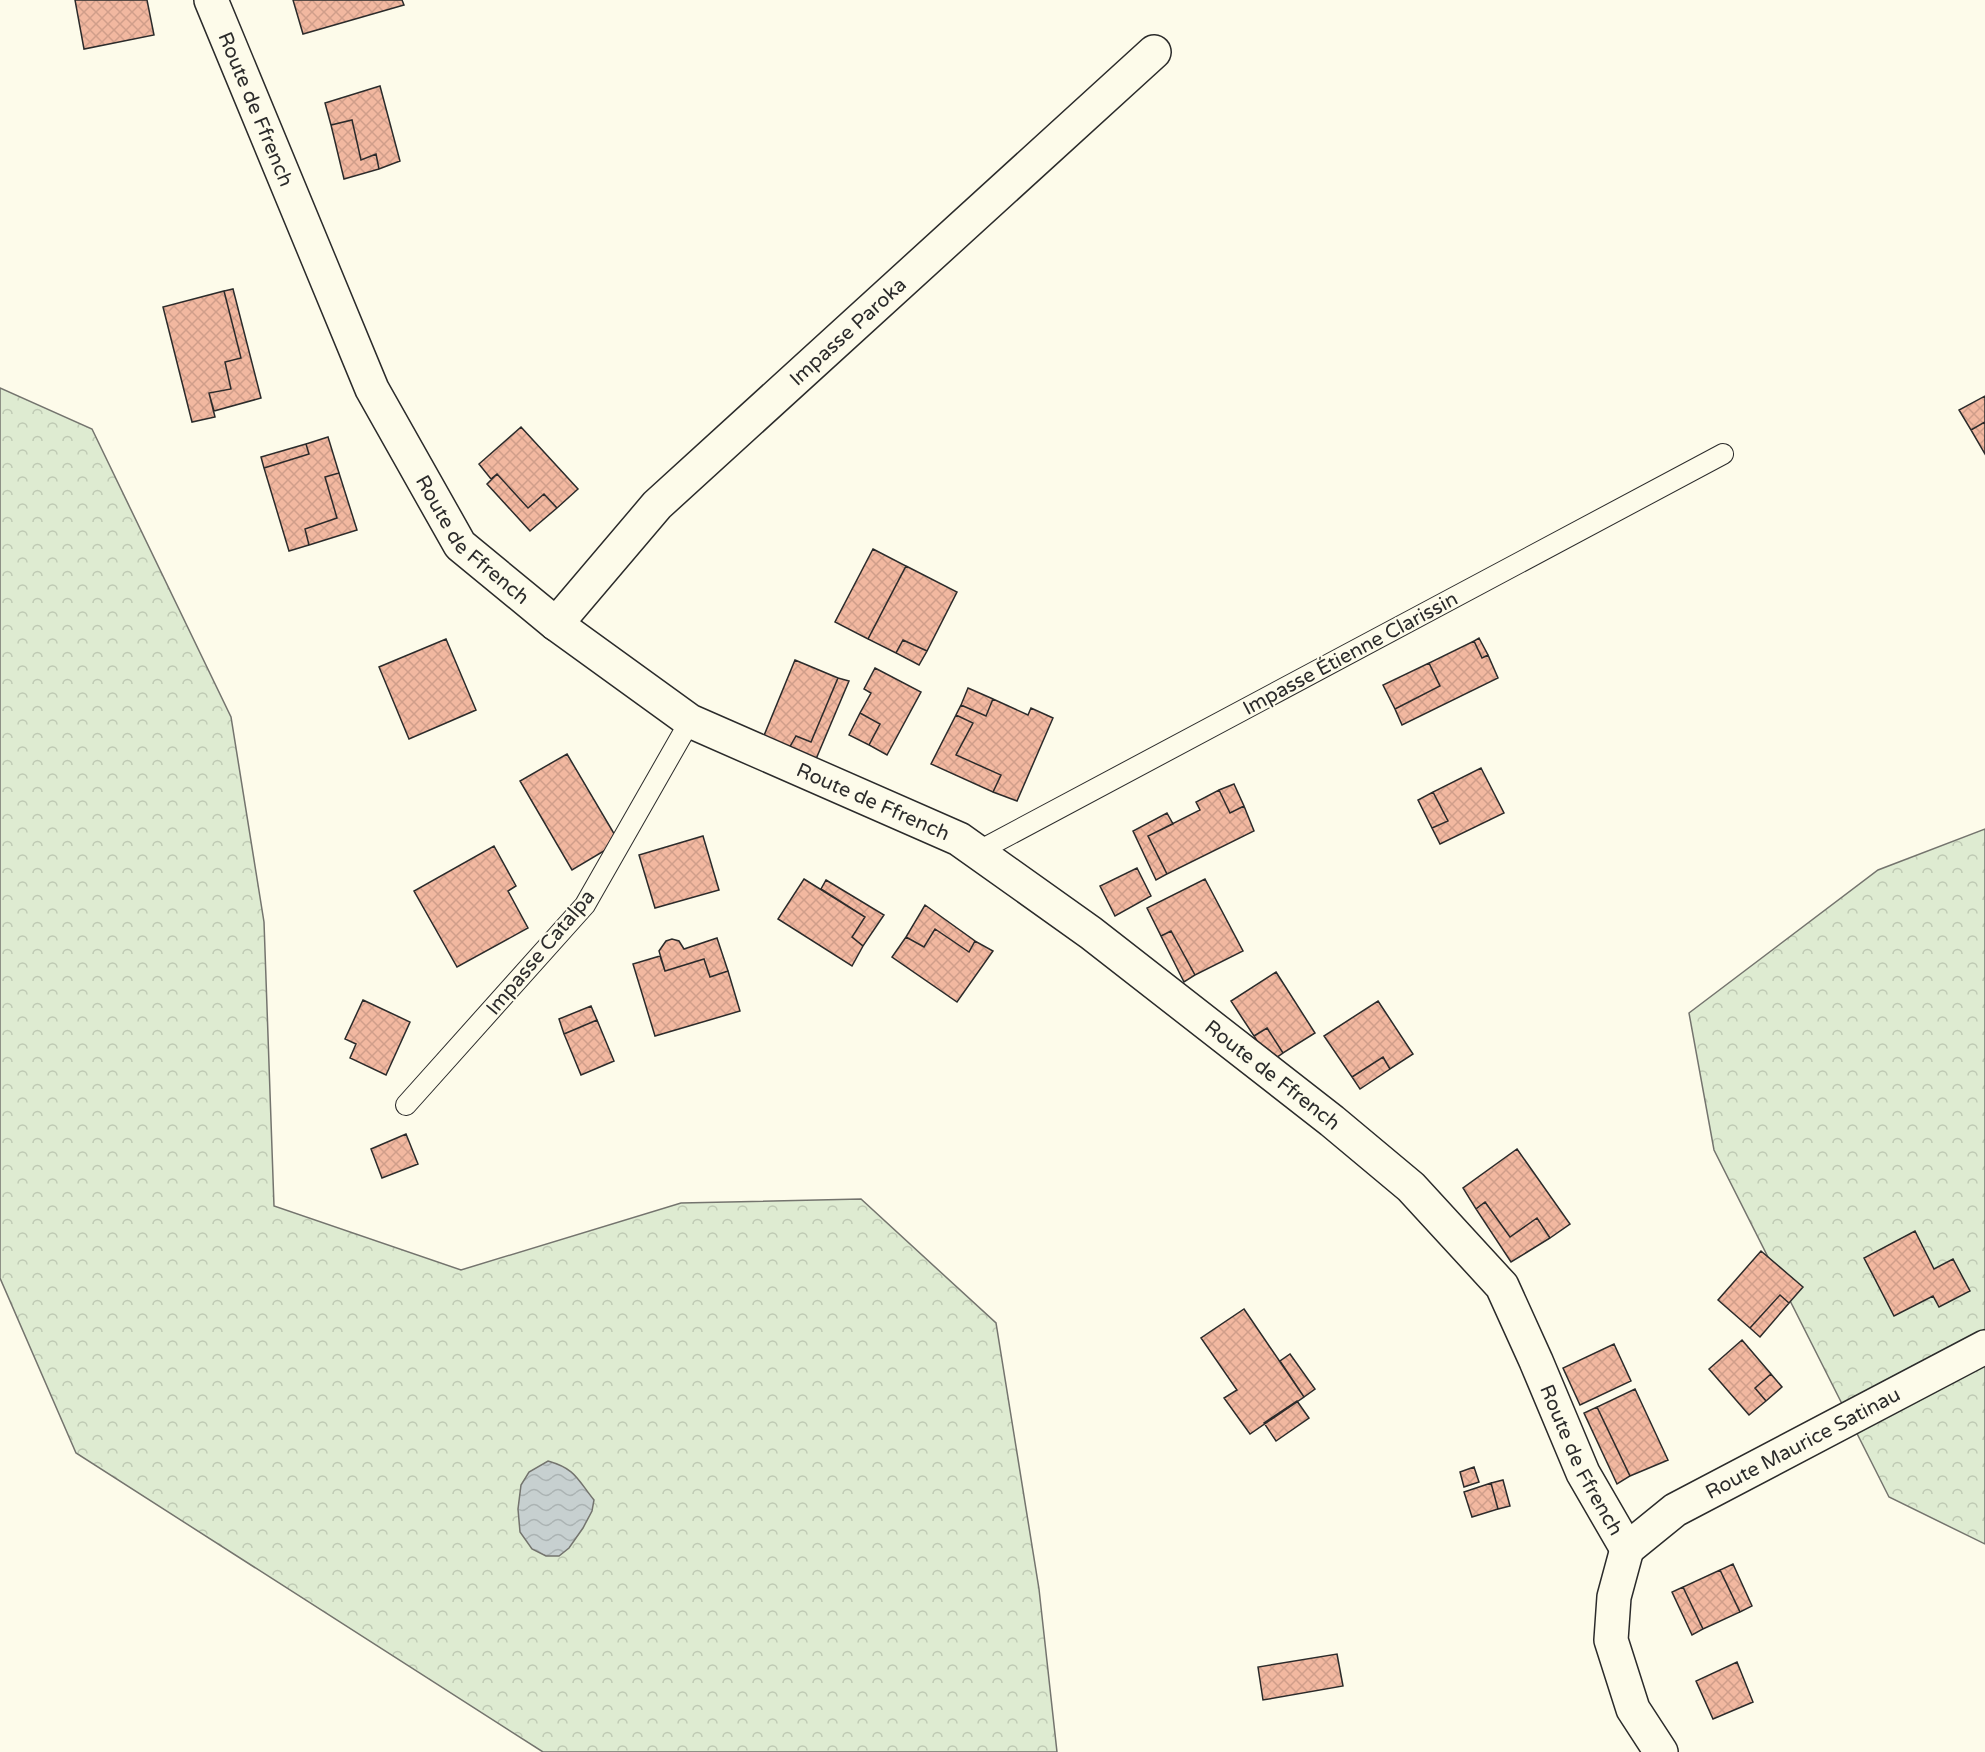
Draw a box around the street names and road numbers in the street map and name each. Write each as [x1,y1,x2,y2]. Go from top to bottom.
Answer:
street label: Route de Ffrench [213,29,298,190]
street label: Impasse Paroka [785,273,911,391]
street label: Route de Ffrench [410,471,534,610]
street label: Impasse Étienne Clarissin [1238,586,1462,721]
street label: Route de Ffrench [793,758,953,846]
street label: Impasse Catalpa [481,885,600,1020]
street label: Route de Ffrench [1200,1015,1345,1136]
street label: Route de Ffrench [1534,1381,1628,1540]
street label: Route Maurice Satinau [1702,1383,1905,1505]

